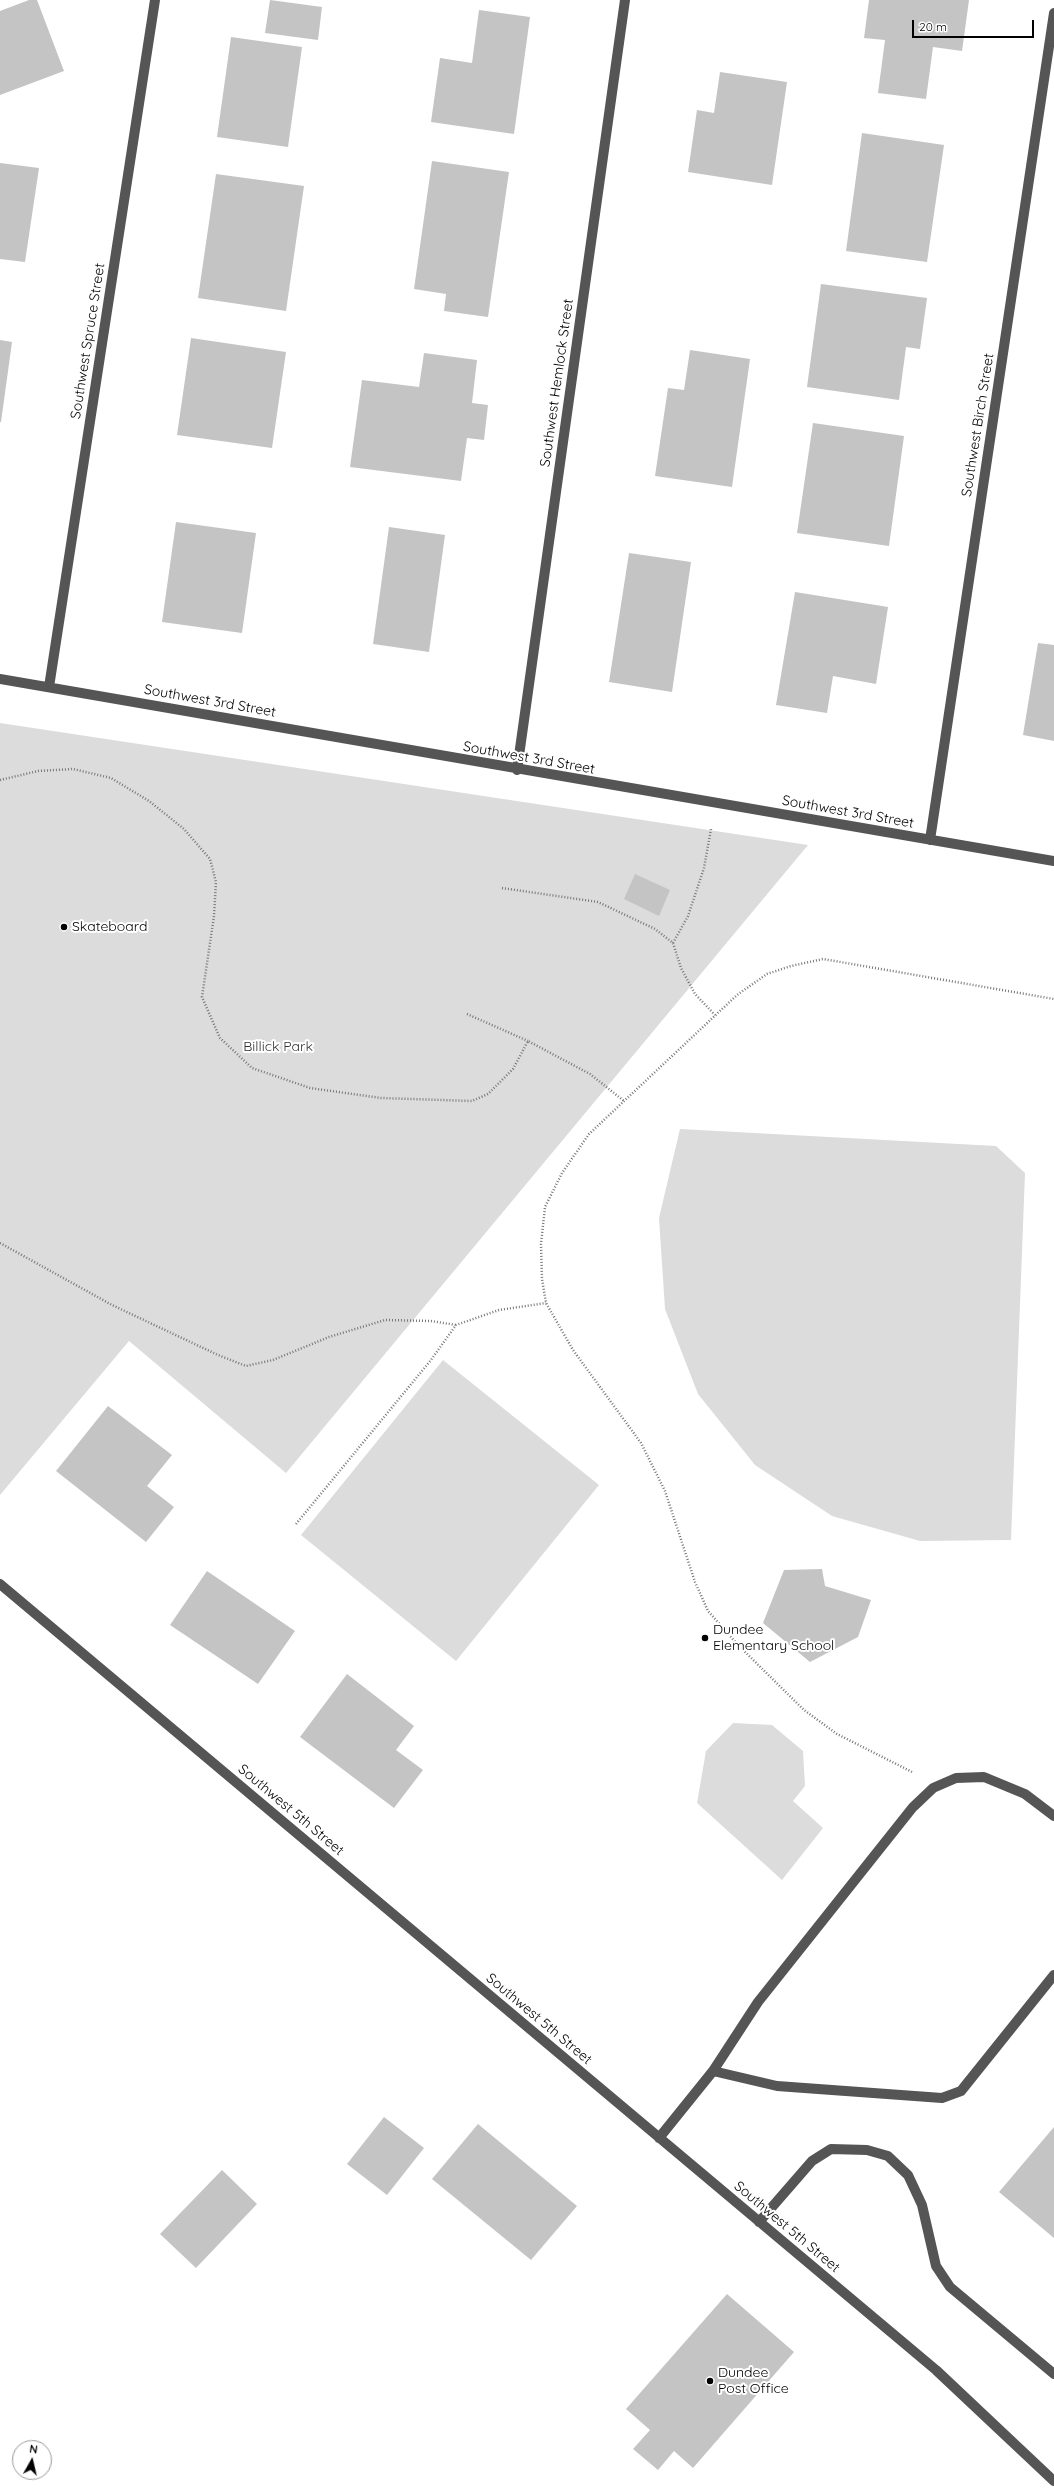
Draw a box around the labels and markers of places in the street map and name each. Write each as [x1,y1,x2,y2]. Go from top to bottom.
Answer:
place label: Skateboard [72,919,147,935]
marker: Skateboard [59,922,69,932]
place label: Dundee Elementary School [713,1622,834,1654]
marker: Dundee Elementary School [700,1633,710,1643]
place label: Dundee Post Office [718,2365,789,2398]
marker: Dundee Post Office [705,2376,715,2386]

